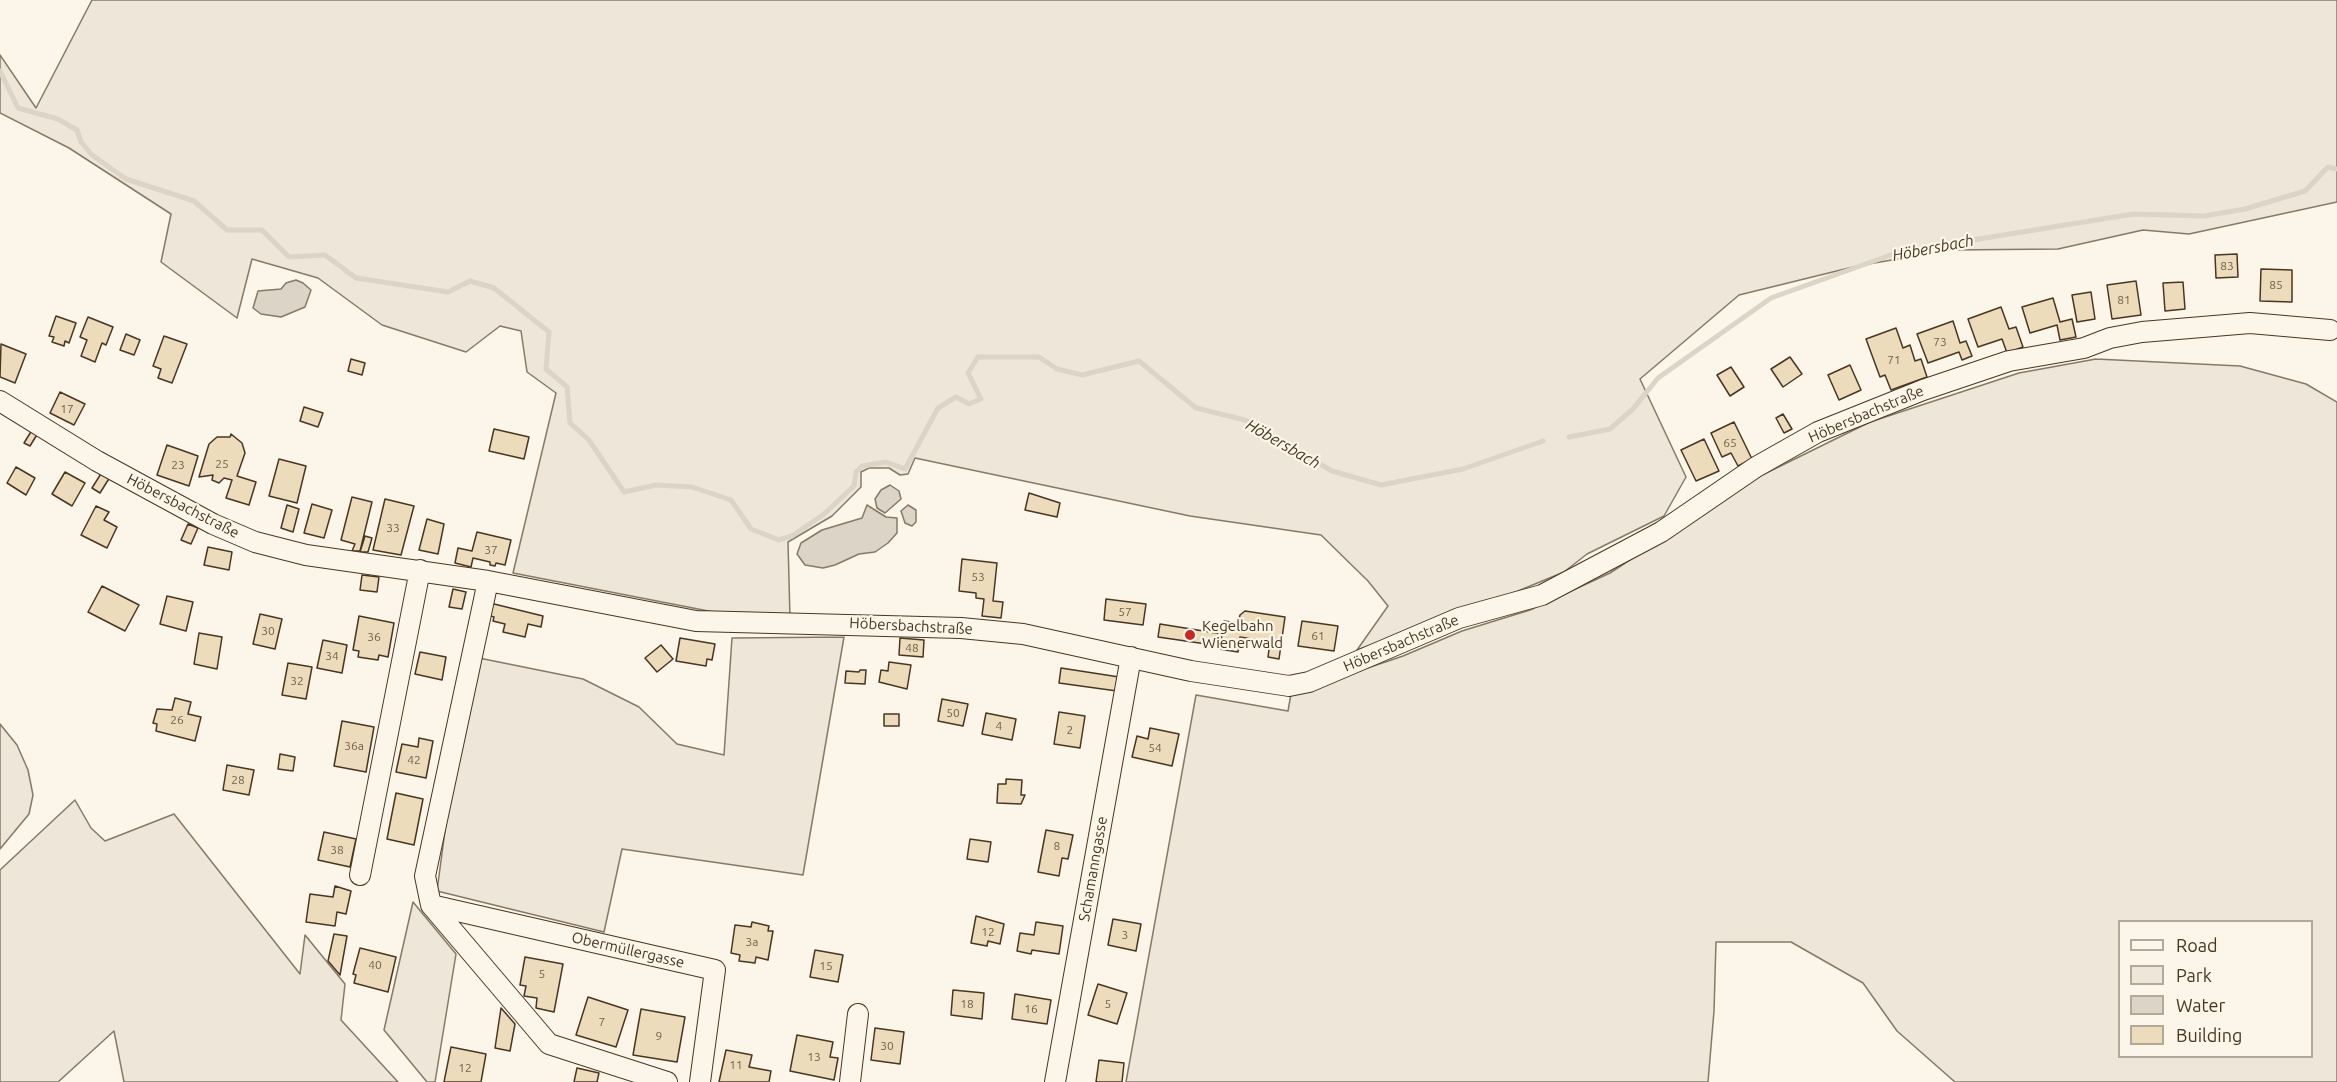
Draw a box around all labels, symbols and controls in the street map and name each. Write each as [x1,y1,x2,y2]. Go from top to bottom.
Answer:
water label: Höbersbach [1891,231,1975,265]
house number: 83 [2220,259,2234,273]
house number: 85 [2269,278,2283,292]
house number: 81 [2117,293,2131,307]
house number: 73 [1933,335,1947,349]
house number: 71 [1887,353,1901,367]
street label: Höbersbachstraße [1806,382,1926,446]
house number: 17 [60,402,74,416]
water label: Höbersbach [1242,415,1324,473]
house number: 65 [1723,436,1737,450]
house number: 25 [215,457,229,471]
house number: 23 [171,458,185,472]
street label: Höbersbachstraße [124,470,242,542]
house number: 33 [386,521,400,535]
house number: 37 [484,543,498,557]
house number: 53 [971,570,985,584]
house number: 57 [1118,605,1132,619]
street label: Höbersbachstraße [1341,611,1461,675]
street label: Höbersbachstraße [849,614,973,638]
place label: Kegelbahn Wienerwald [1202,617,1283,652]
house number: 30 [261,624,275,638]
marker: Kegelbahn Wienerwald [1183,628,1197,642]
house number: 61 [1311,629,1325,643]
house number: 36 [367,630,381,644]
house number: 48 [905,641,919,655]
house number: 34 [325,649,339,663]
house number: 32 [290,674,304,688]
house number: 50 [946,706,960,720]
house number: 26 [170,713,184,727]
house number: 4 [996,719,1002,733]
house number: 2 [1067,723,1073,737]
house number: 36a [344,739,364,753]
house number: 54 [1148,741,1162,755]
house number: 42 [407,753,421,767]
house number: 28 [231,773,245,787]
street label: Schamanngasse [1075,815,1111,923]
house number: 8 [1054,839,1060,853]
house number: 38 [330,843,344,857]
legend [2118,920,2313,1058]
house number: 12 [981,925,995,939]
street label: Obermüllergasse [570,928,686,972]
house number: 3 [1122,928,1128,942]
house number: 3a [746,935,758,949]
text: Road [2176,935,2218,955]
house number: 40 [368,958,382,972]
house number: 15 [819,959,833,973]
text: Park [2176,965,2212,985]
house number: 5 [539,967,545,981]
text: Water [2176,995,2225,1015]
house number: 18 [960,997,974,1011]
house number: 5 [1105,997,1111,1011]
house number: 16 [1024,1002,1038,1016]
house number: 7 [599,1015,605,1029]
text: Building [2176,1025,2242,1045]
house number: 9 [656,1029,662,1043]
house number: 30 [880,1039,894,1053]
house number: 13 [807,1050,821,1064]
house number: 11 [729,1058,743,1072]
house number: 12 [458,1061,472,1075]

